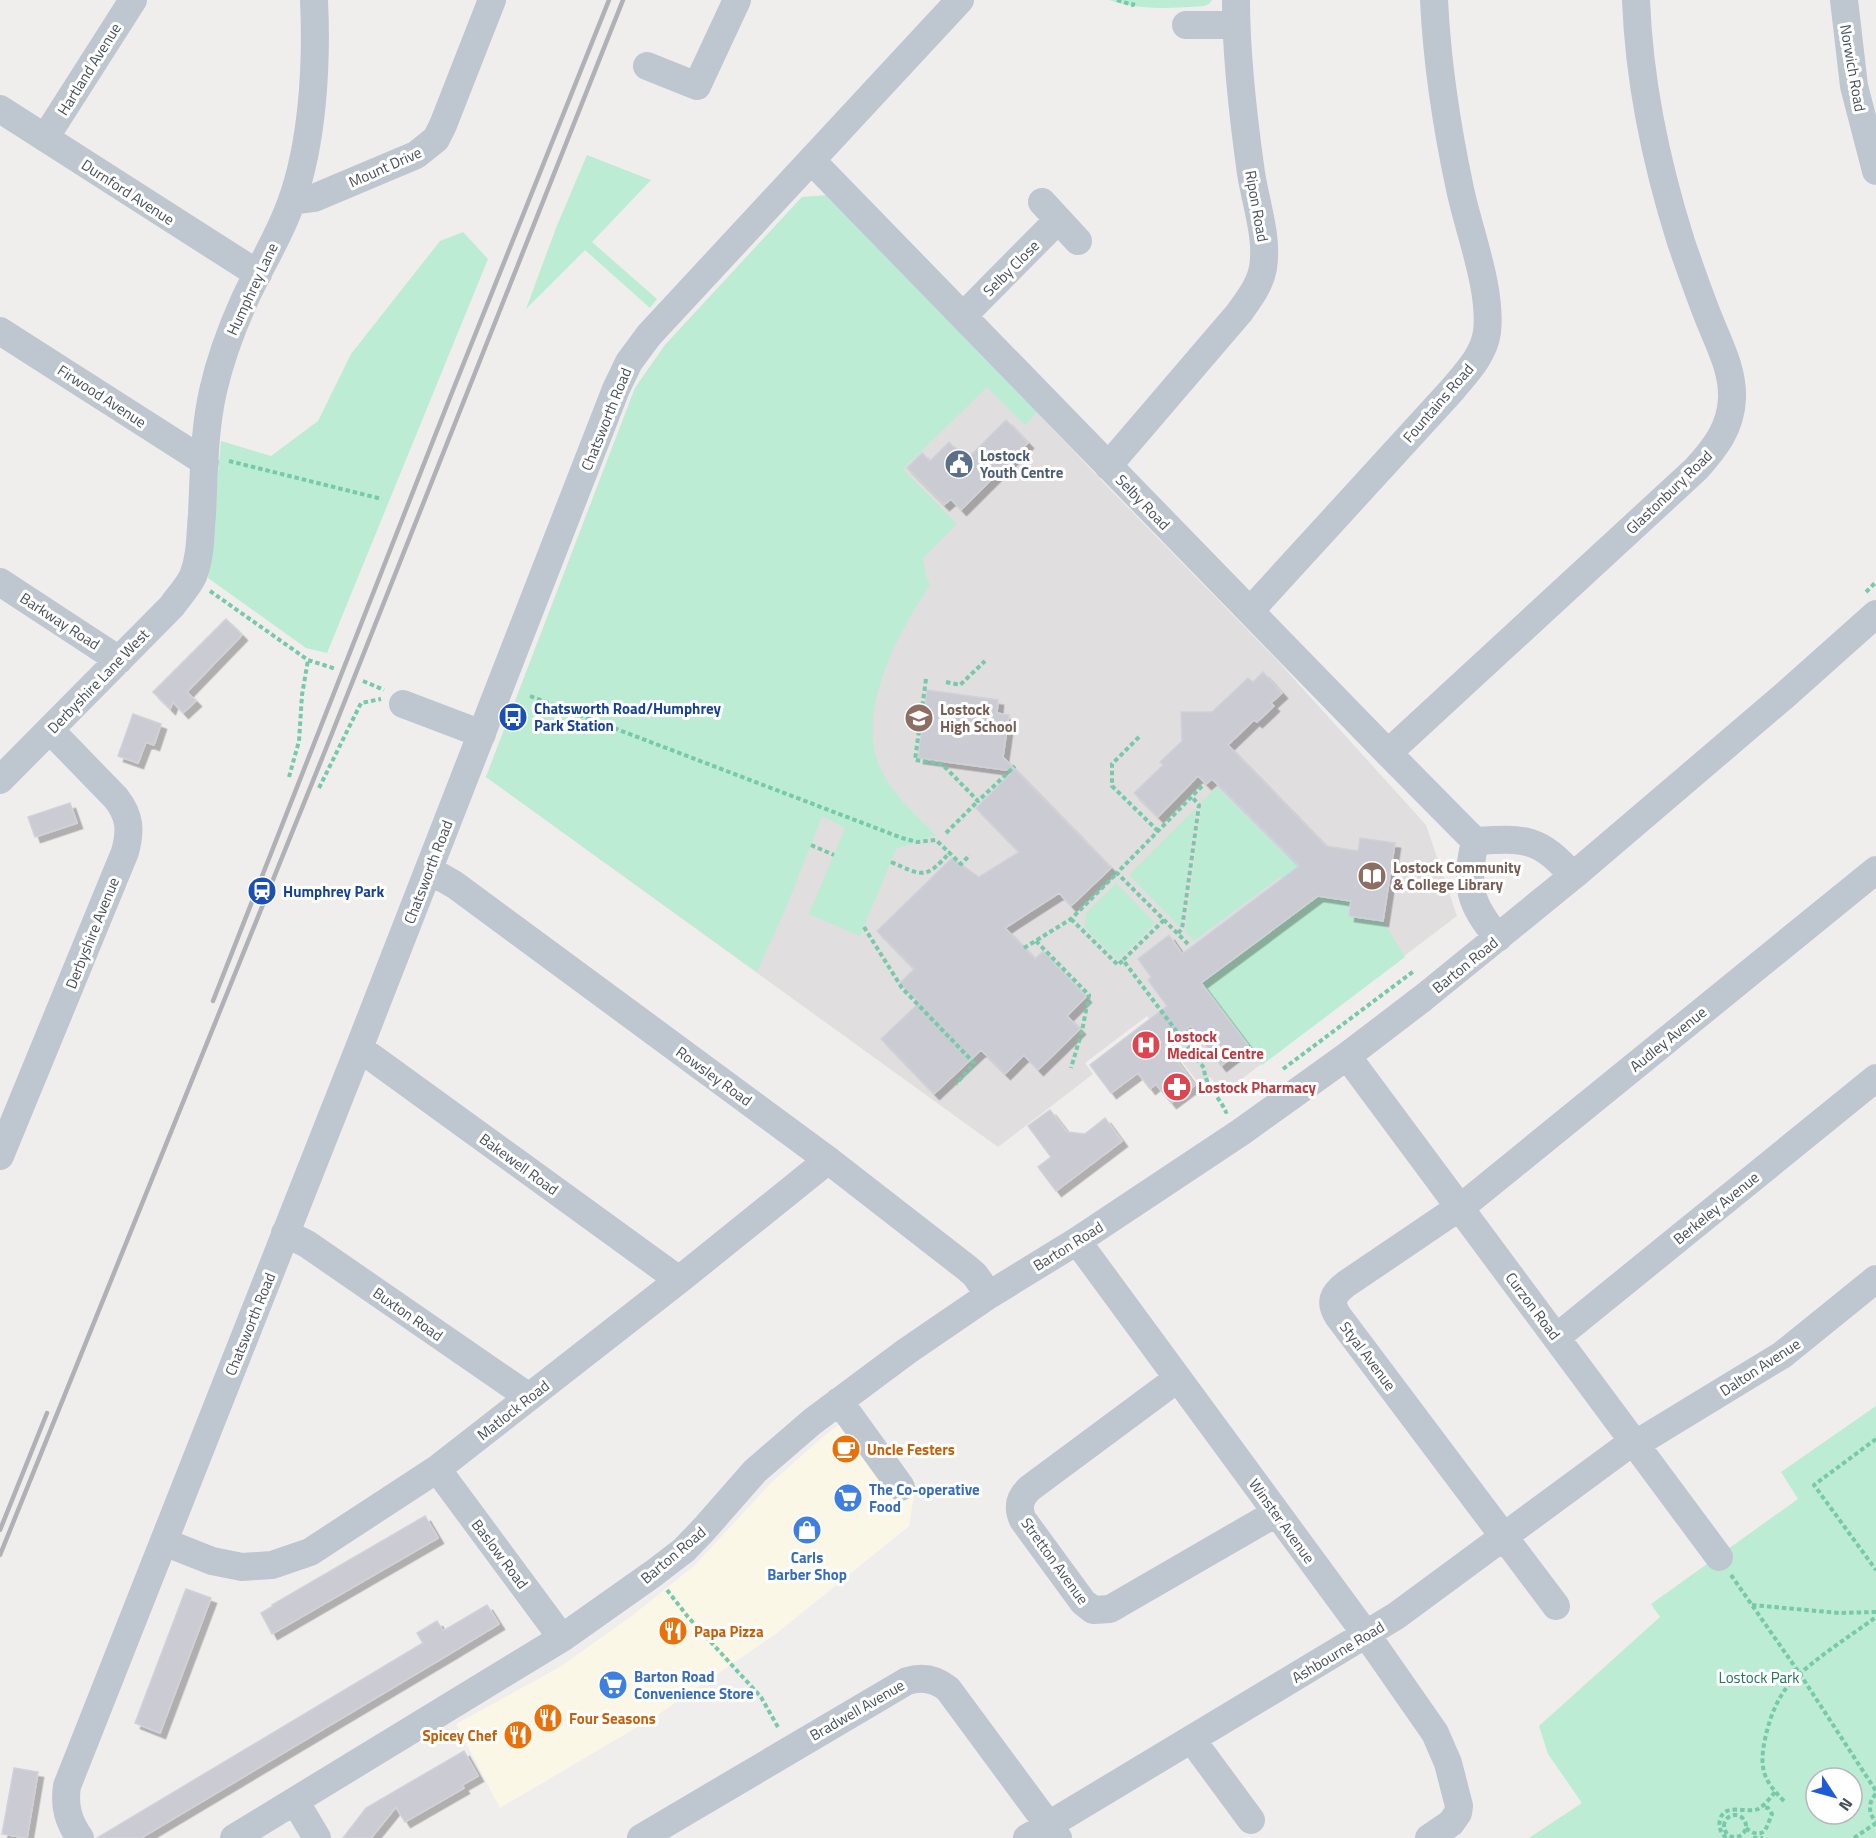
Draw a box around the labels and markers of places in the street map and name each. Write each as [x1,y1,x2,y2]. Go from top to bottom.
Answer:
place label: Lostock Youth Centre [980,444,1064,484]
public building icon: Lostock Youth Centre [943,448,975,480]
place label: Chatsworth Road/Humphrey Park Station [534,697,721,737]
place label: Lostock High School [940,698,1017,738]
bus stop icon: Chatsworth Road/Humphrey Park Station [497,701,529,733]
school or university icon: Lostock High School [903,702,935,734]
place label: Lostock Community & College Library [1393,856,1521,896]
library icon: Lostock Community & College Library [1356,860,1388,892]
station icon: Humphrey Park [246,875,278,907]
place label: Humphrey Park [283,880,384,903]
place label: Lostock Medical Centre [1167,1025,1264,1065]
hospital icon: Lostock Medical Centre [1130,1029,1162,1061]
pharmacy icon: Lostock Pharmacy [1161,1071,1193,1103]
place label: Lostock Pharmacy [1198,1076,1317,1099]
cafe icon: Uncle Festers [830,1433,862,1465]
place label: Uncle Festers [867,1438,955,1461]
place label: The Co-operative Food [869,1478,980,1518]
supermarket icon: The Co-operative Food [832,1482,864,1514]
shop icon: Carls Barber Shop [791,1514,823,1546]
place label: Carls Barber Shop [767,1546,847,1586]
restaurant icon: Papa Pizza [657,1615,689,1647]
place label: Papa Pizza [694,1620,764,1643]
place label: Barton Road Convenience Store [634,1665,754,1705]
supermarket icon: Barton Road Convenience Store [597,1669,629,1701]
restaurant icon: Four Seasons [532,1702,564,1734]
place label: Four Seasons [569,1707,656,1730]
restaurant icon: Spicey Chef [502,1719,534,1751]
place label: Spicey Chef [422,1724,498,1747]

